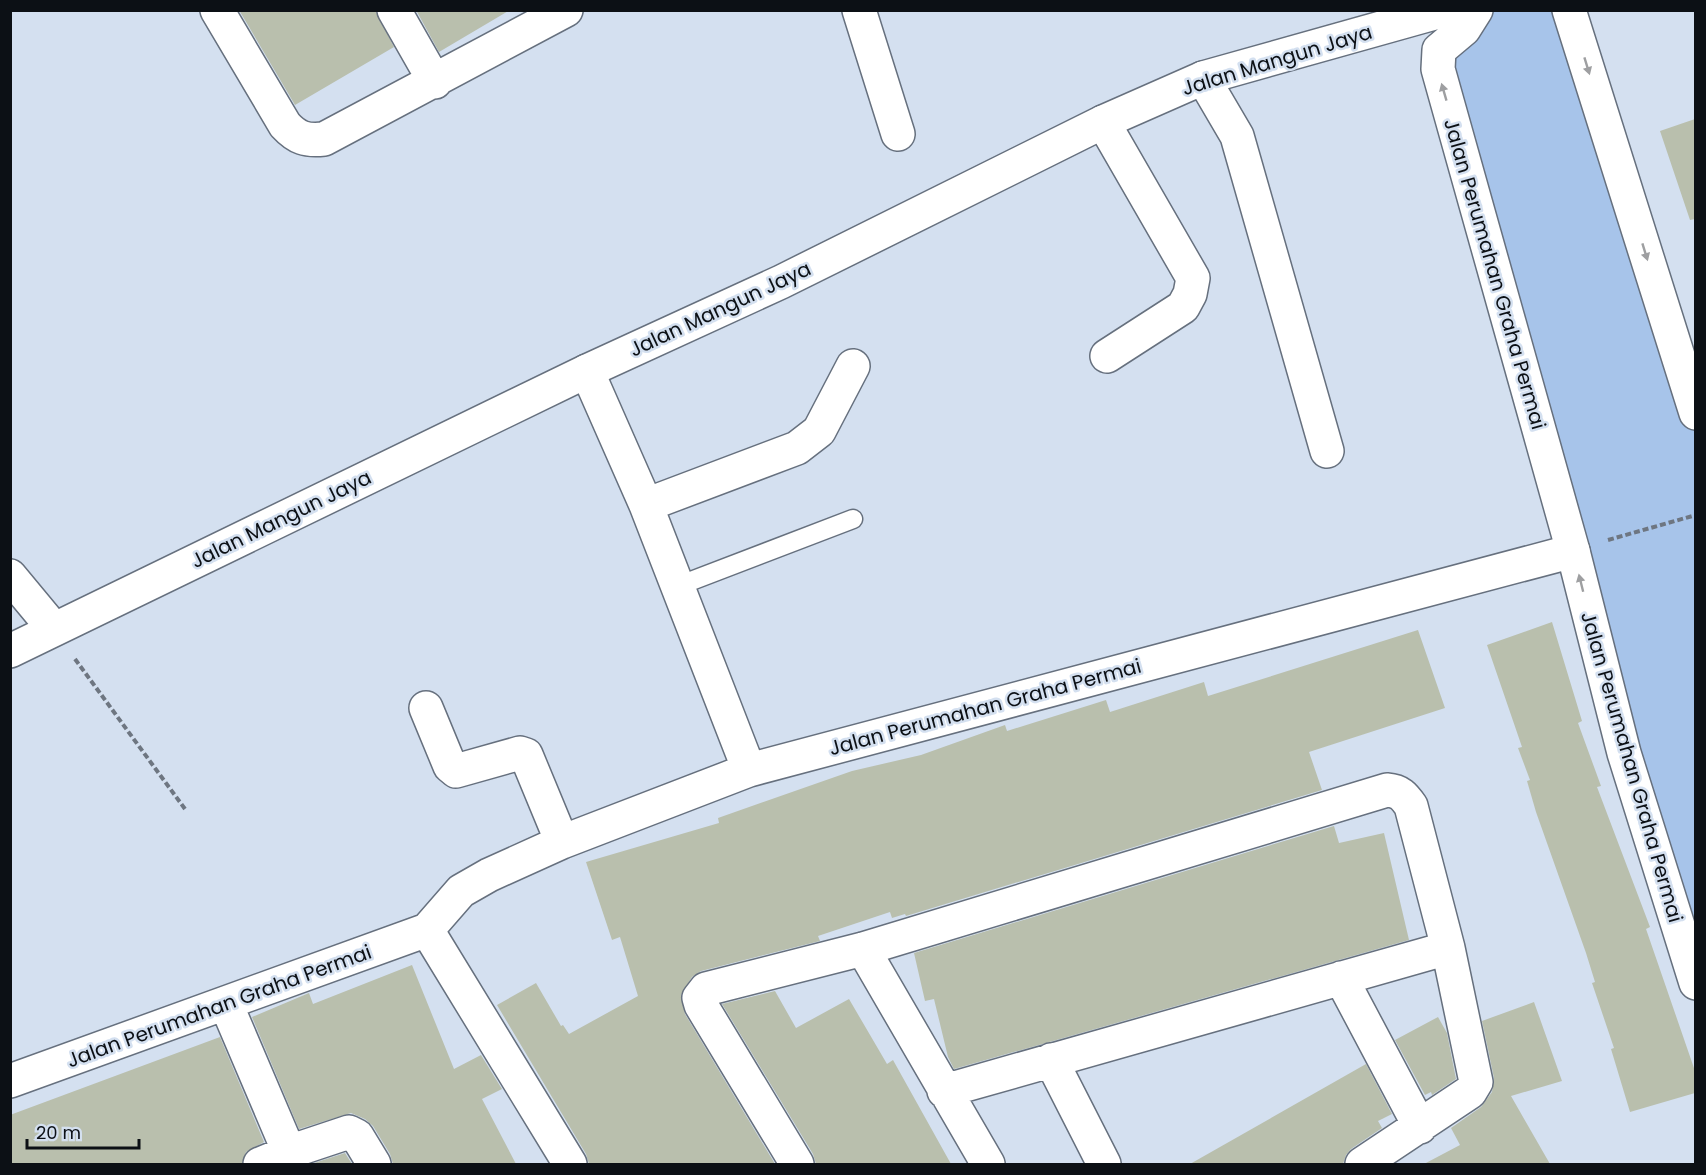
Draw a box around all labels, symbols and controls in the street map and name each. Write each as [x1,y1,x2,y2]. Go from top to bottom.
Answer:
street label: Jalan Mangun Jaya [1178,18,1376,102]
one-way arrow [1583,57,1592,75]
one-way arrow [1439,83,1448,101]
street label: Jalan Perumahan Graha Permai [1437,115,1553,433]
one-way arrow [1641,243,1650,261]
street label: Jalan Mangun Jaya [625,255,815,363]
street label: Jalan Mangun Jaya [186,463,376,575]
one-way arrow [1576,574,1585,592]
street label: Jalan Perumahan Graha Permai [1574,608,1690,926]
street label: Jalan Perumahan Graha Permai [826,652,1144,762]
street label: Jalan Perumahan Graha Permai [63,938,375,1074]
scale bar [27,1112,140,1150]
text: 20 m [36,1120,81,1145]

